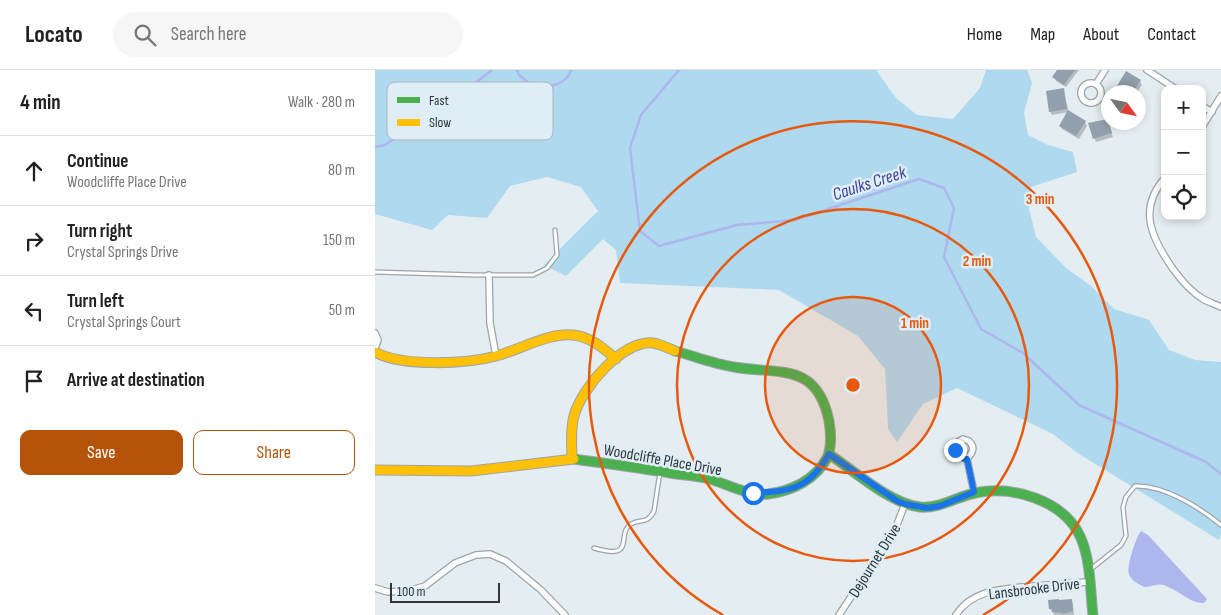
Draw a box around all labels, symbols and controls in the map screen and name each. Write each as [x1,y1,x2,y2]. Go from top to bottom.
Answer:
search box [113,12,463,57]
text: Locato [25,20,83,49]
icon: search [131,21,159,49]
text: Search here [171,23,246,46]
text: Home [967,24,1002,45]
text: Map [1030,24,1055,45]
text: About [1083,24,1119,45]
text: Contact [1147,24,1196,45]
legend [387,82,553,140]
north arrow [1101,85,1146,130]
map controls [1161,85,1206,220]
button: + [1161,85,1206,130]
text: 4 min [20,90,61,115]
text: Fast [429,92,449,109]
text: Walk · 280 m [288,93,355,112]
text: Slow [429,114,451,131]
button: − [1161,130,1206,175]
text: Continue [67,150,128,173]
icon: ahead [20,157,48,185]
text: 80 m [328,161,355,180]
water label: Caulks Creek [830,161,910,205]
text: Woodcliffe Place Drive [67,173,187,192]
button: locate [1161,175,1206,220]
text: 3 min [1026,190,1054,209]
text: Turn right [67,220,132,243]
icon: right [20,227,48,255]
text: 150 m [323,231,355,250]
text: Crystal Springs Drive [67,243,178,262]
text: 2 min [963,252,991,271]
text: Turn left [67,290,124,313]
icon: left [20,297,48,325]
text: 50 m [329,301,355,320]
text: Crystal Springs Court [67,313,181,332]
text: 1 min [901,314,929,333]
icon: arrive [20,367,48,395]
text: Arrive at destination [67,369,205,392]
centre of rings [844,376,862,394]
button: Save [20,430,183,475]
button: Share [193,430,355,475]
route end [944,439,967,462]
street label: Woodcliffe Place Drive [602,441,723,480]
route start [742,482,765,505]
street label: Dejournet Drive [845,520,906,601]
street label: Lansbrooke Drive [988,574,1081,605]
scale bar [390,580,500,603]
text: 100 m [397,583,426,600]

